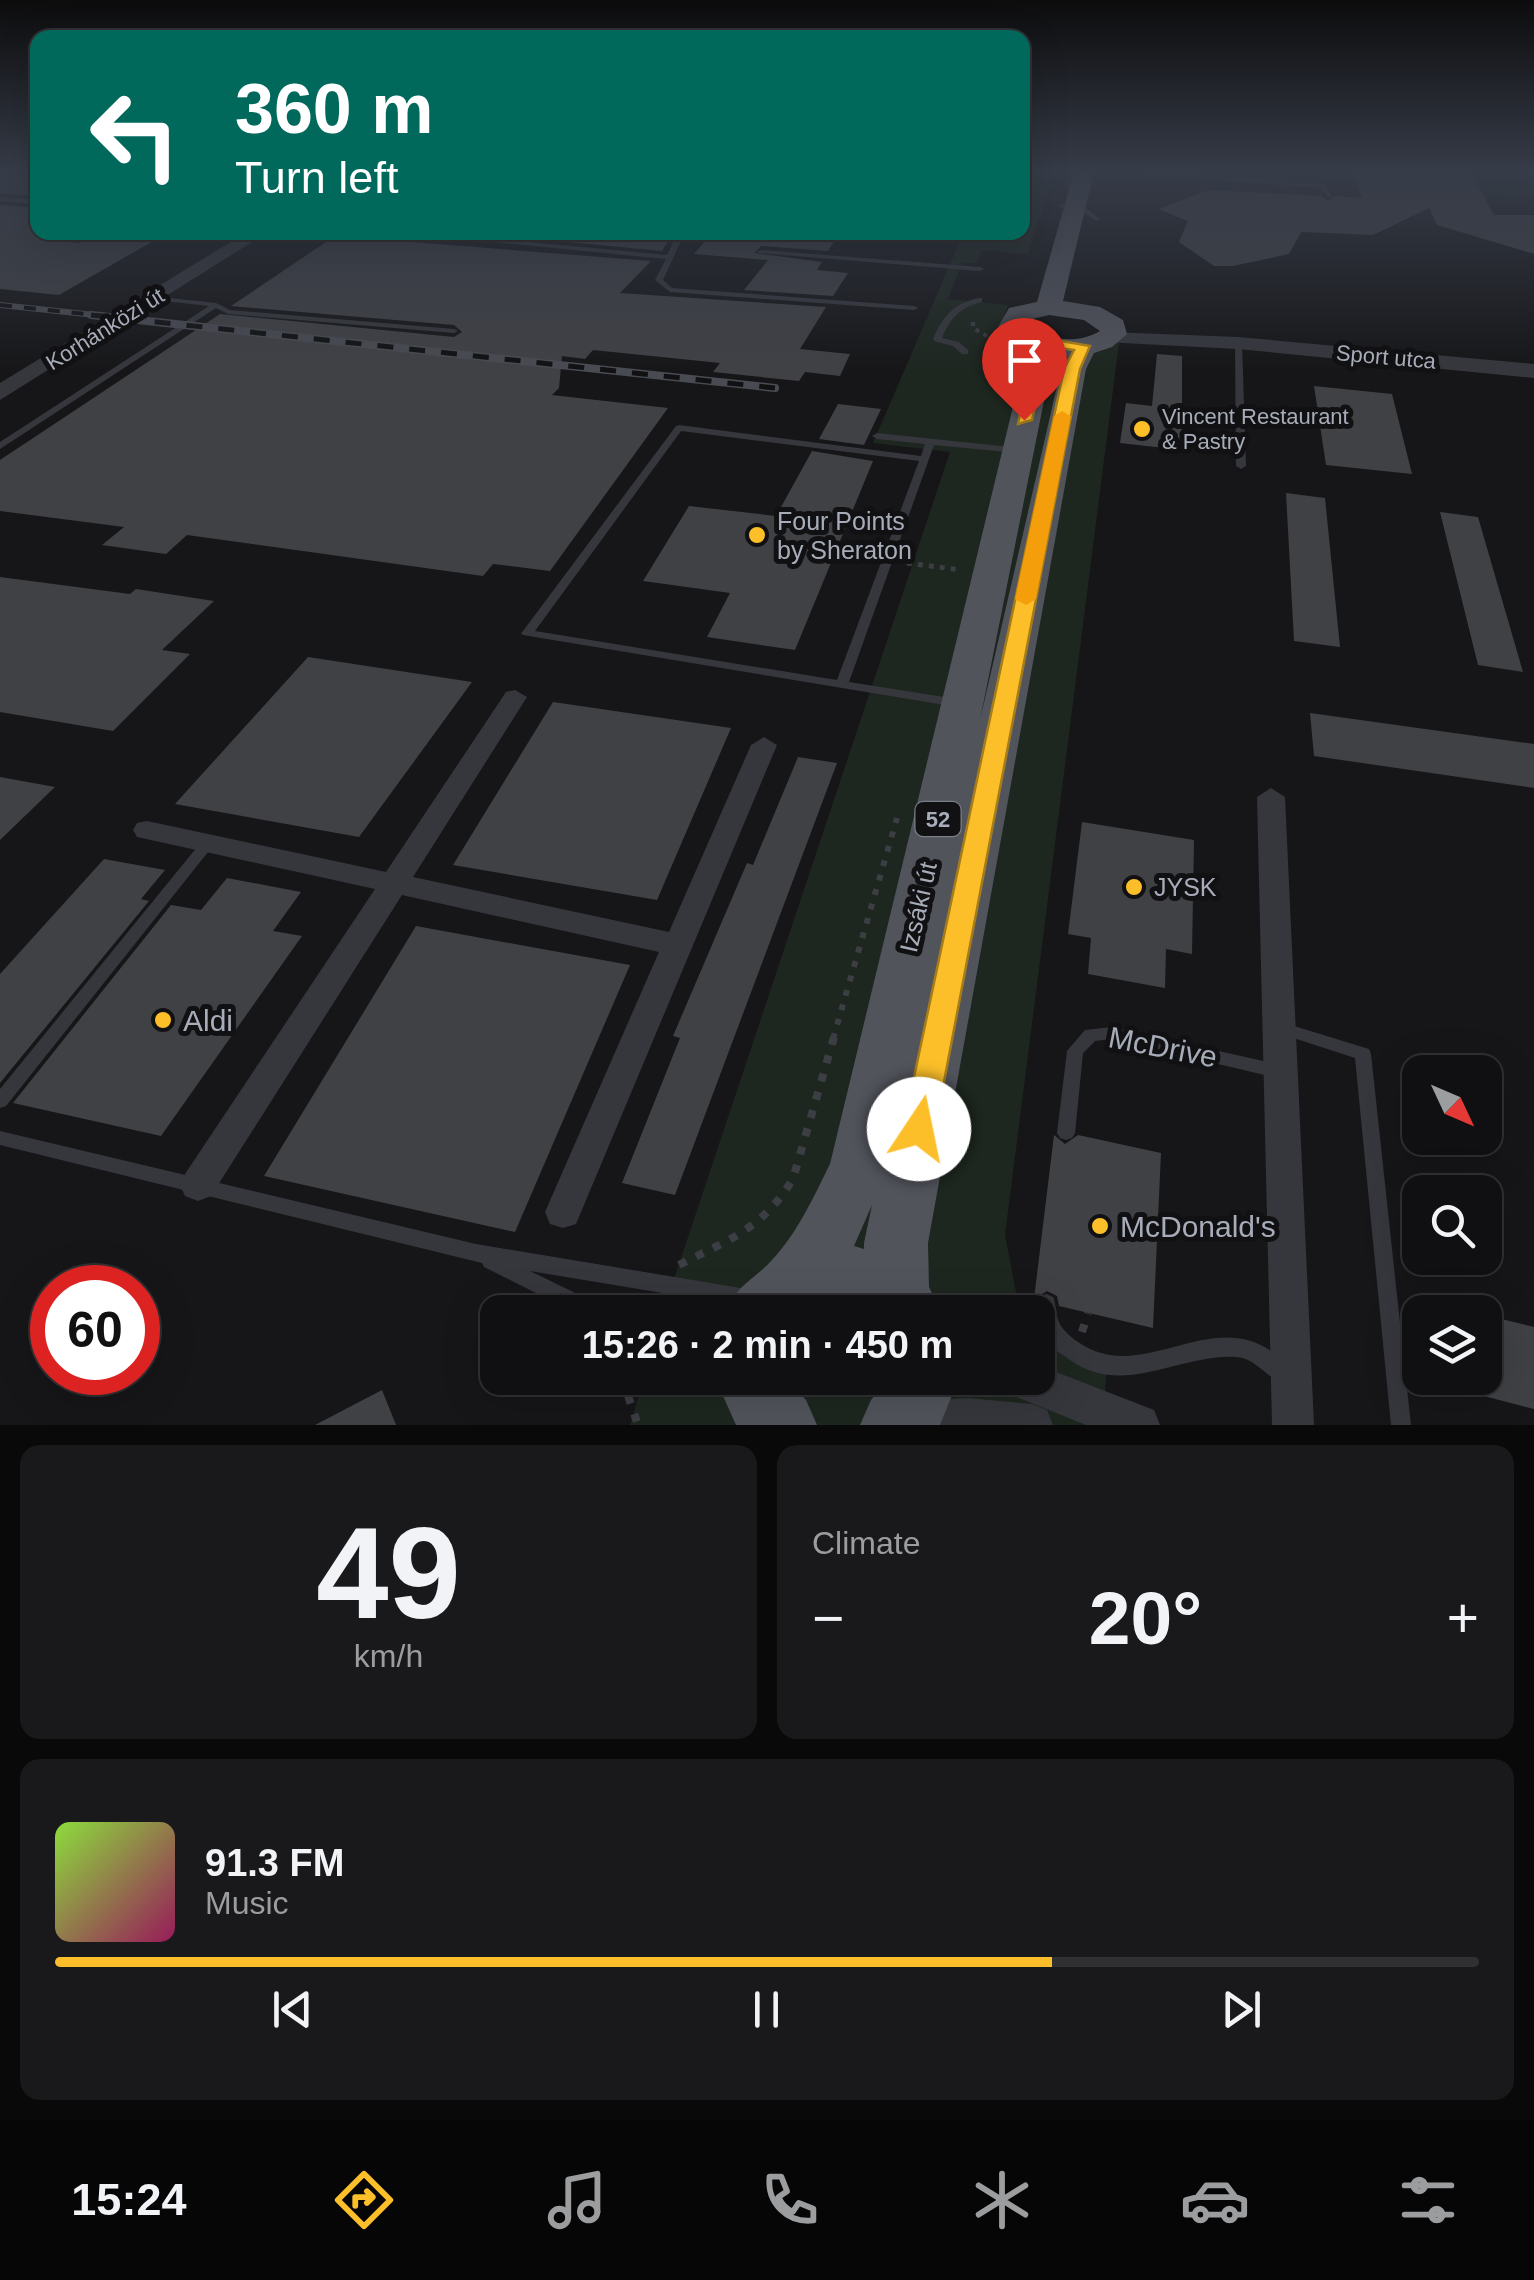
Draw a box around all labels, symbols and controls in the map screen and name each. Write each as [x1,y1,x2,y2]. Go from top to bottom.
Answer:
icon: left [70,70,200,200]
text: 360 m [235,70,433,148]
text: Turn left [235,152,398,203]
street label: Korhánközi út [41,283,169,375]
pin [982,318,1067,421]
icon: arrive [997,333,1052,388]
street label: Sport utca [1335,340,1438,374]
place label: Vincent Restaurant & Pastry [1162,404,1349,454]
marker: Vincent Restaurant & Pastry [1131,418,1153,440]
place label: Four Points by Sheraton [777,507,912,564]
marker: Four Points by Sheraton [746,524,768,546]
road number: 52 [916,802,960,836]
street label: Izsáki út [894,859,942,955]
place label: JYSK [1154,873,1217,901]
marker: JYSK [1123,876,1145,898]
place label: Aldi [183,1004,233,1037]
marker: Aldi [152,1009,174,1031]
street label: McDrive [1106,1020,1220,1074]
north arrow [1402,1055,1502,1155]
map controls [1402,1055,1502,1395]
position arrow [867,1077,971,1181]
button: search [1402,1175,1502,1275]
place label: McDonald's [1120,1210,1276,1243]
marker: McDonald's [1089,1215,1111,1237]
speed limit sign: 60 [30,1265,160,1395]
button: layers [1402,1295,1502,1395]
text: 15:26 · 2 min · 450 m [582,1324,953,1366]
text: 49 [316,1500,461,1646]
text: Climate [812,1525,920,1561]
text: 20° [1089,1576,1202,1660]
text: − [812,1587,844,1649]
text: + [1447,1587,1479,1649]
text: km/h [354,1638,423,1674]
text: 91.3 FM [205,1842,344,1884]
text: Music [205,1885,289,1921]
icon: previous [265,1982,320,2037]
icon: pause [739,1982,794,2037]
icon: next [1214,1982,1269,2037]
icon: directions [329,2165,399,2235]
icon: music [542,2165,612,2235]
icon: phone [755,2165,825,2235]
icon: climate [967,2165,1037,2235]
icon: car [1180,2165,1250,2235]
icon: filters [1393,2165,1463,2235]
text: 15:24 [71,2174,186,2225]

